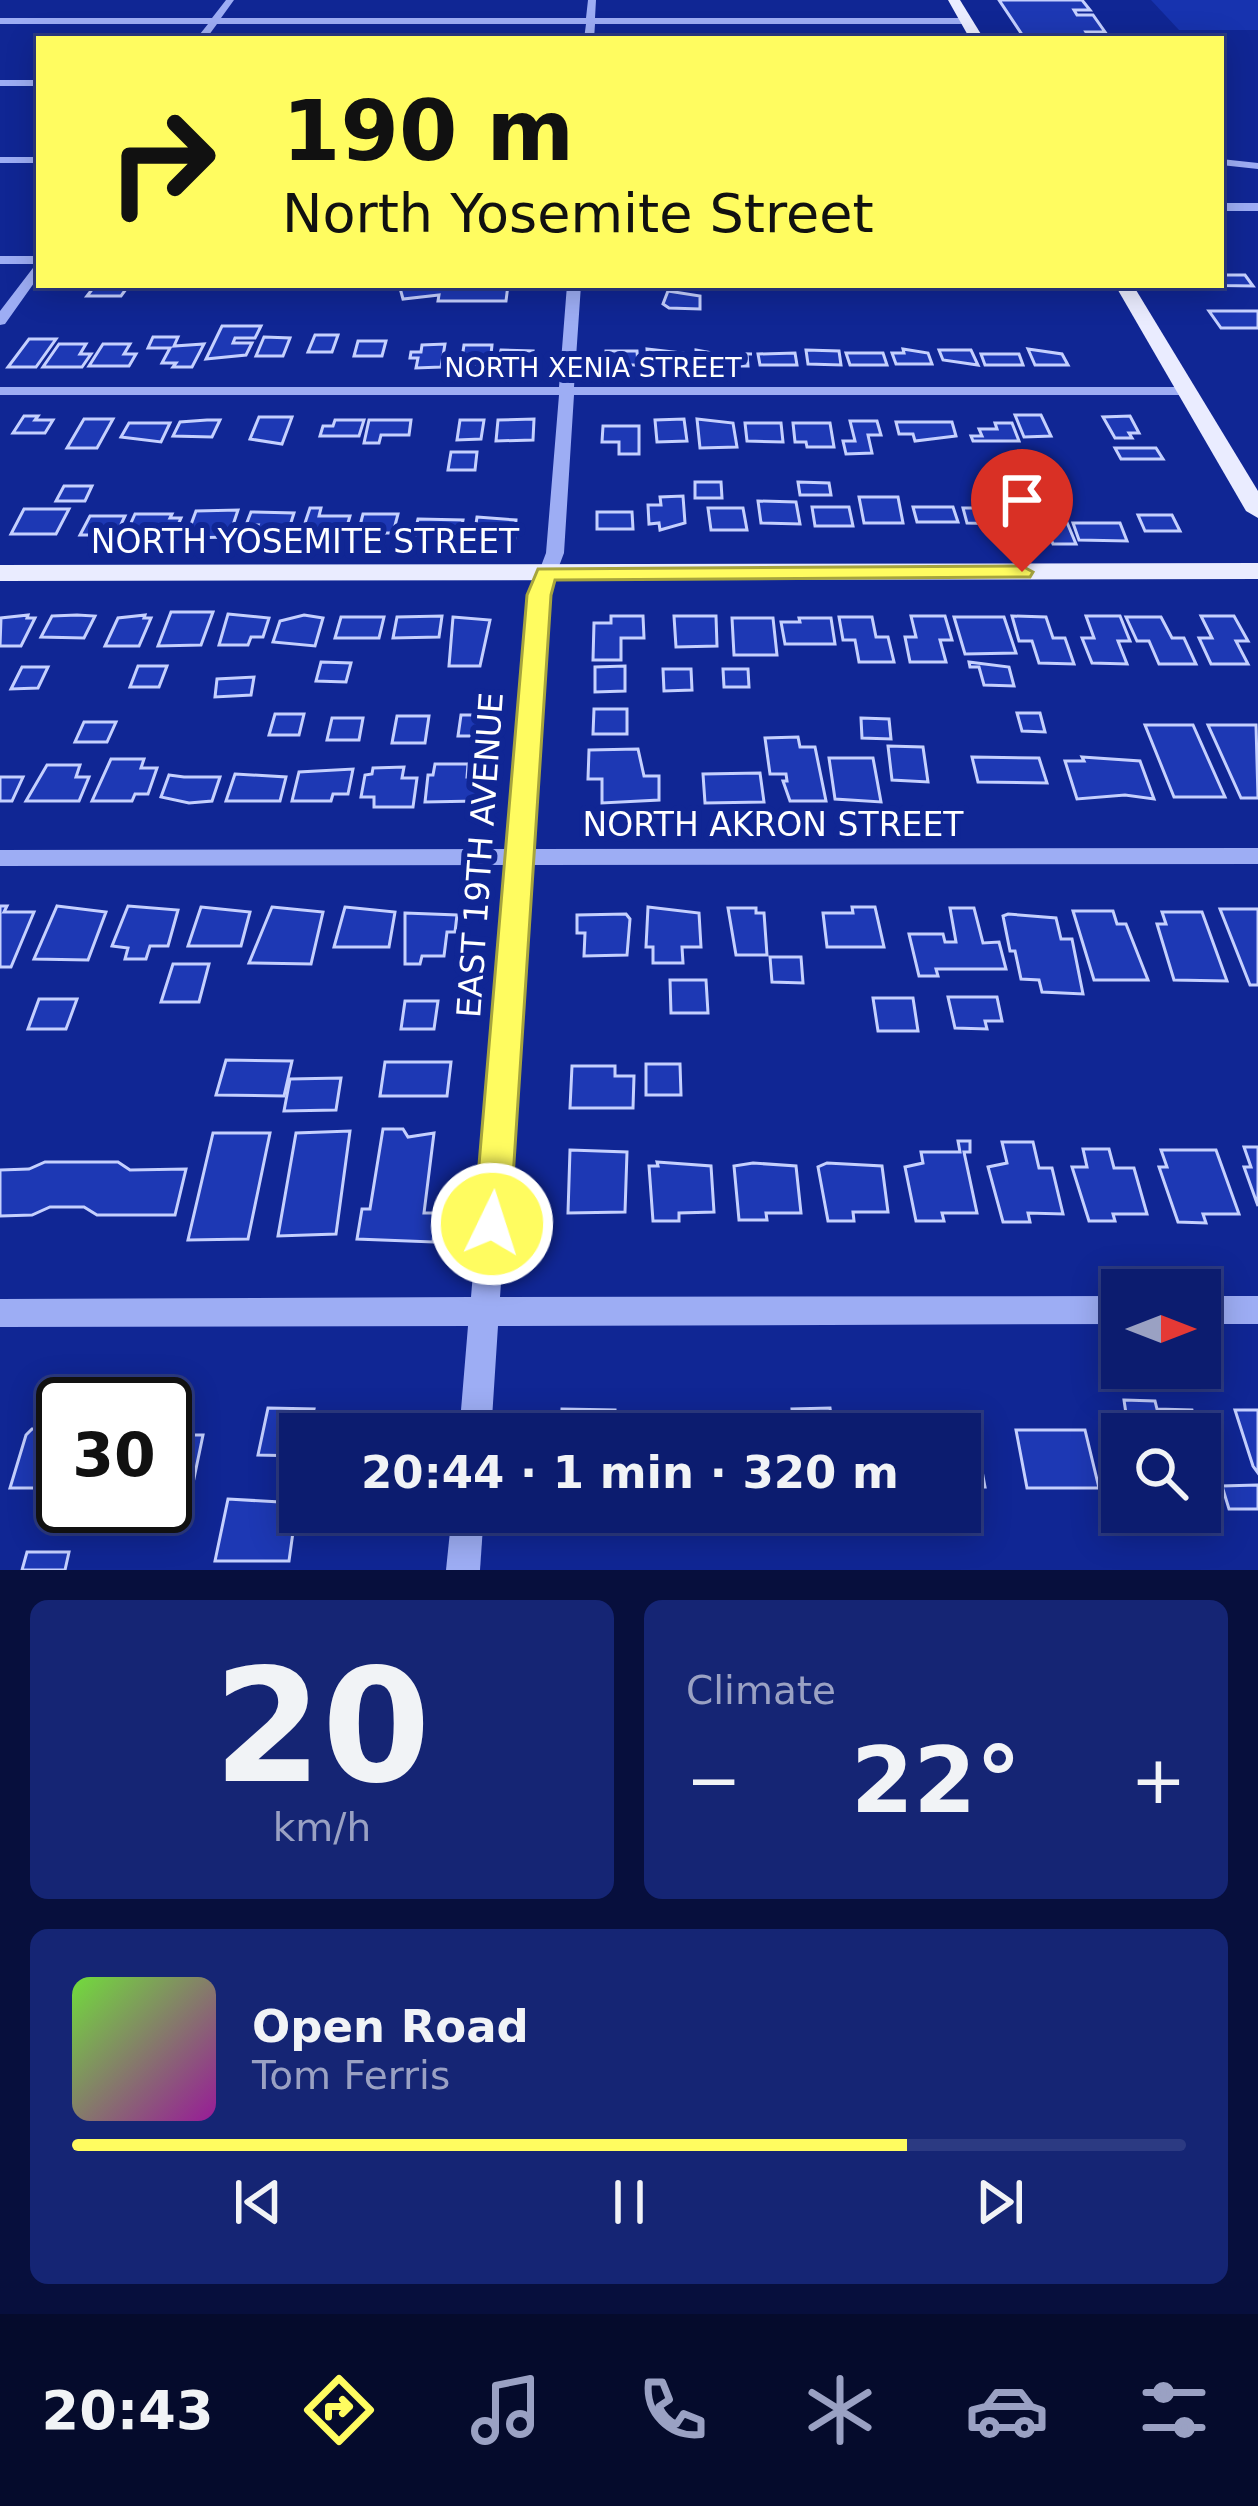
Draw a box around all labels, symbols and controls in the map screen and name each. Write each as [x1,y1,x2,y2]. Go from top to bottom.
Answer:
text: 190 m [282,82,574,180]
icon: right [84,84,240,240]
text: North Yosemite Street [282,182,874,245]
street label: NORTH XENIA STREET [444,352,742,383]
pin [971,449,1073,572]
icon: arrive [989,467,1055,533]
street label: NORTH YOSEMITE STREET [91,522,520,561]
street label: EAST 19TH AVENUE [449,691,511,1019]
street label: NORTH AKRON STREET [583,805,964,844]
position arrow [429,1161,555,1287]
north arrow [1101,1269,1221,1389]
map controls [1101,1269,1221,1533]
speed limit sign: 30 [36,1377,192,1533]
button: search [1101,1413,1221,1533]
text: 20:44 · 1 min · 320 m [361,1446,899,1499]
text: 20 [213,1636,431,1818]
text: Climate [686,1668,836,1713]
text: 22° [851,1728,1021,1833]
text: − [686,1742,741,1819]
text: + [1131,1742,1186,1819]
text: km/h [273,1805,371,1850]
text: Open Road [252,2000,529,2053]
text: Tom Ferris [252,2053,450,2098]
icon: previous [225,2169,291,2235]
icon: pause [596,2169,662,2235]
icon: next [967,2169,1033,2235]
icon: directions [297,2368,381,2452]
icon: music [464,2368,548,2452]
icon: phone [631,2368,715,2452]
icon: climate [798,2368,882,2452]
icon: car [965,2368,1049,2452]
icon: filters [1132,2368,1216,2452]
text: 20:43 [42,2379,213,2442]

